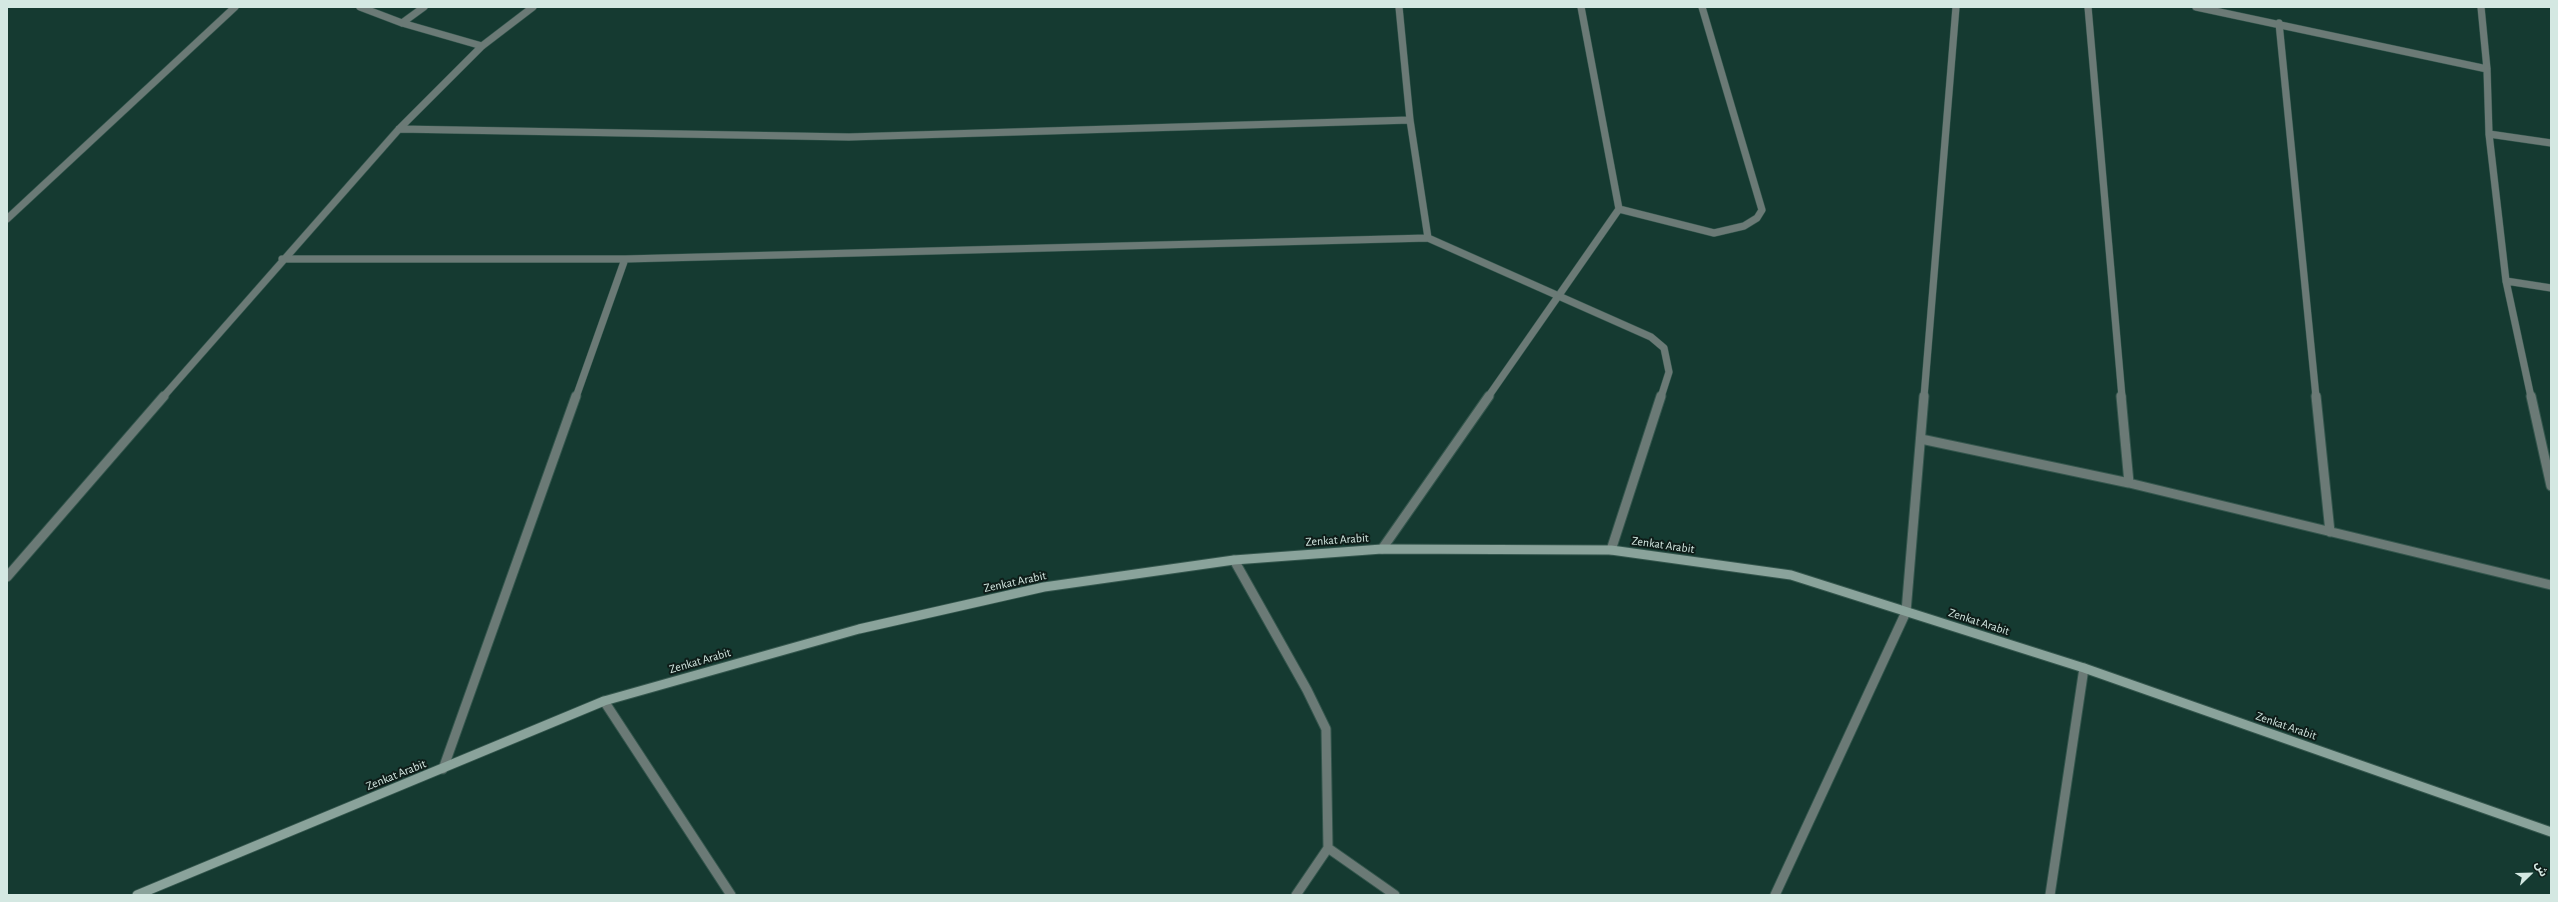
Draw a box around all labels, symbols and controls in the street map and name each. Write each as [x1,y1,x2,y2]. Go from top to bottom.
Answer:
street label: Zenkat Arabit [1305,531,1369,549]
street label: Zenkat Arabit [1631,533,1695,557]
street label: Zenkat Arabit [983,568,1047,596]
street label: Zenkat Arabit [1947,605,2011,639]
street label: Zenkat Arabit [668,645,732,677]
street label: Zenkat Arabit [2254,709,2318,743]
street label: Zenkat Arabit [364,756,428,794]
north arrow [2510,854,2550,894]
text: ش [2533,860,2550,878]

